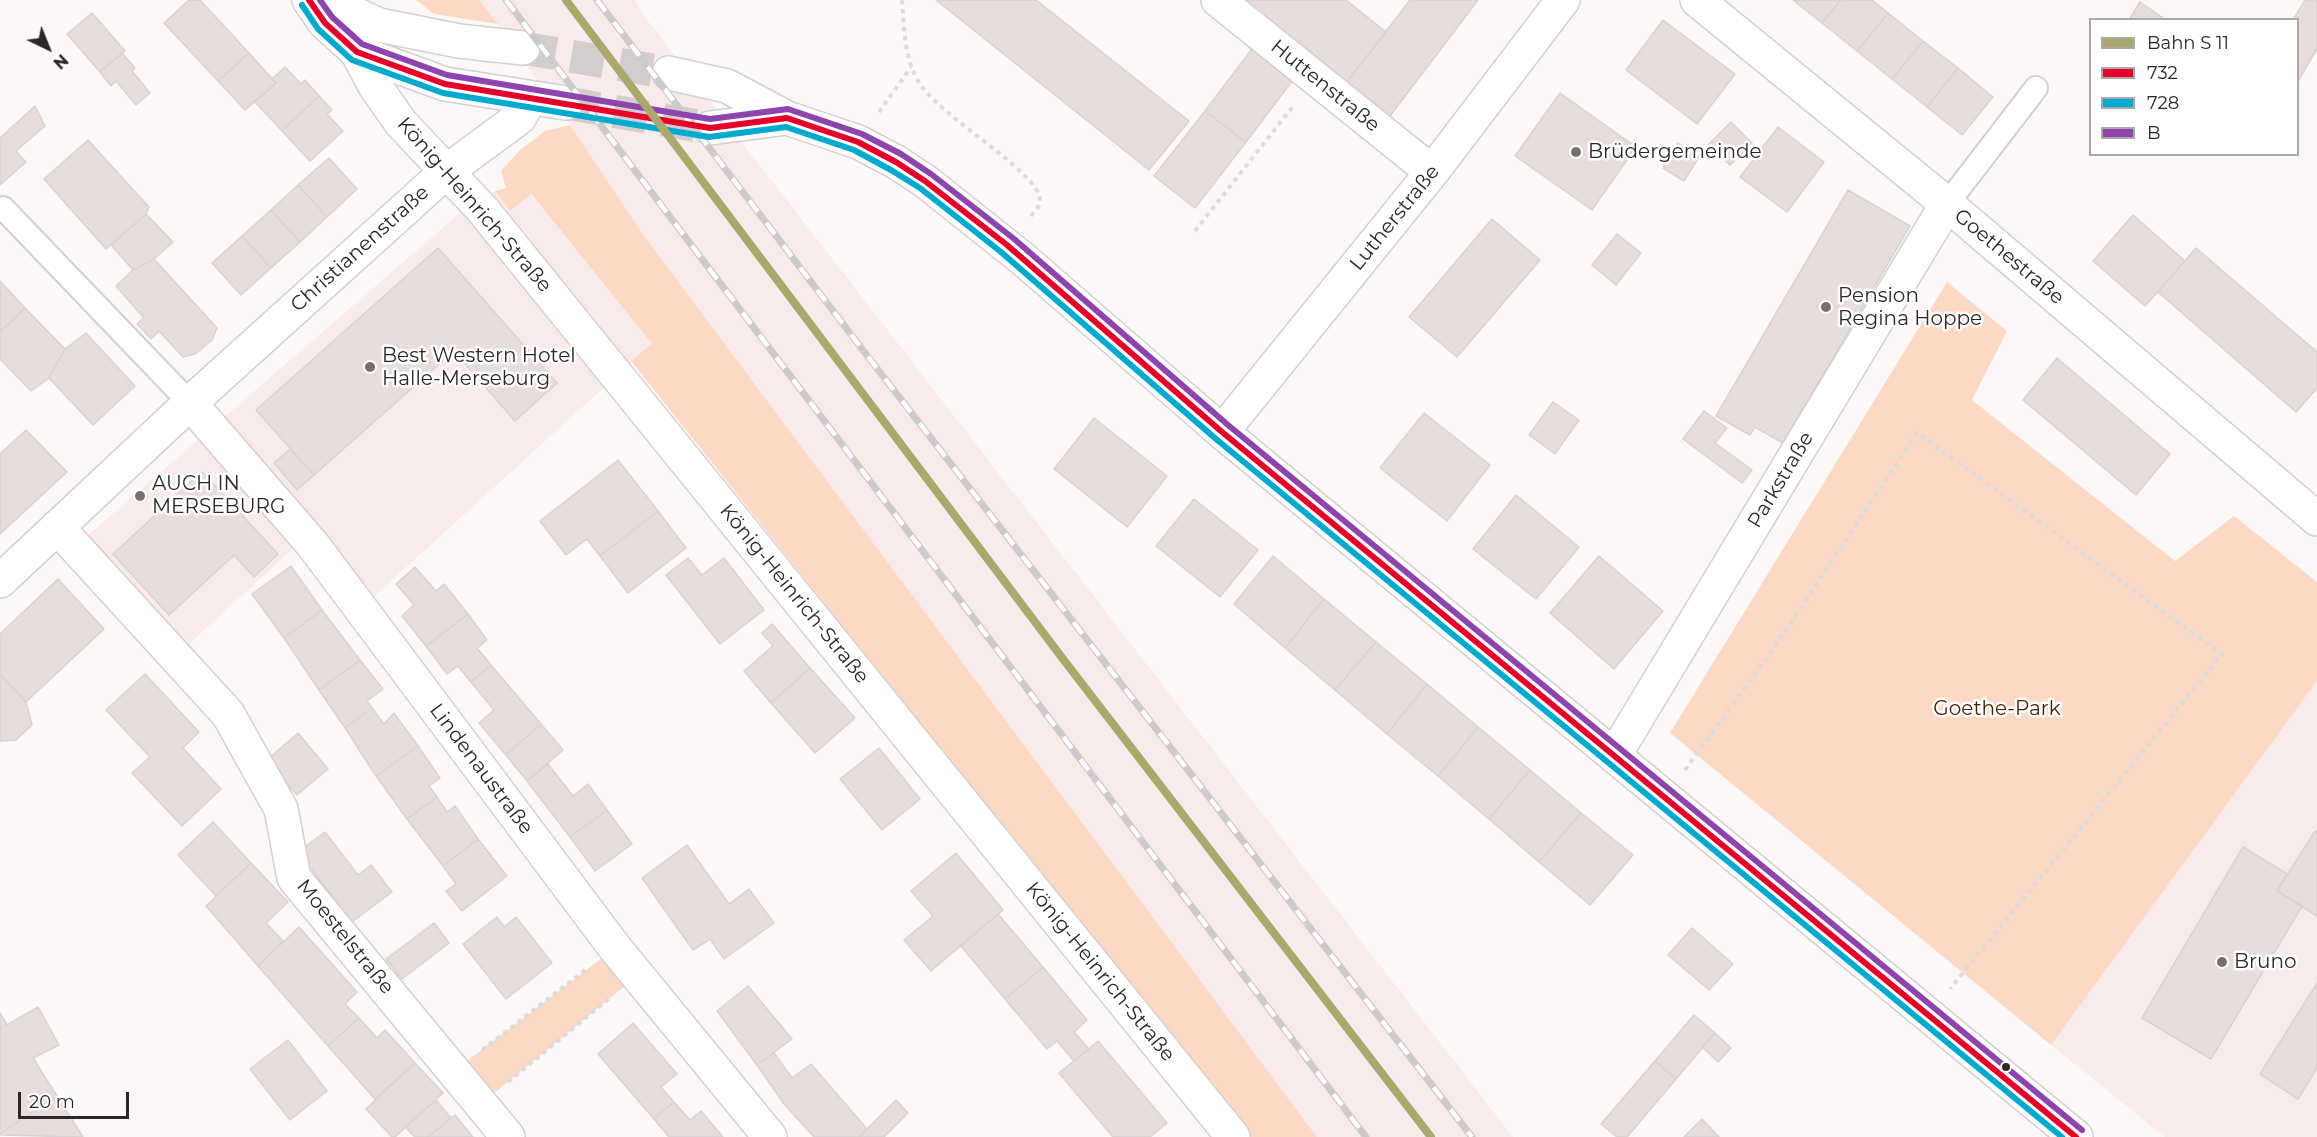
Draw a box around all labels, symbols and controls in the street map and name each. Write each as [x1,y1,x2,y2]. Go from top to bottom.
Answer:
north arrow [18,18,78,78]
legend [2089,18,2299,156]
text: Bahn S 11 [2147,32,2229,54]
street label: Huttenstraße [1266,35,1384,137]
text: N [49,50,72,73]
text: 732 [2147,62,2178,84]
text: 728 [2147,92,2179,114]
street label: König-Heinrich-Straße [392,113,556,297]
text: B [2147,122,2161,144]
place label: Brüdergemeinde [1588,140,1762,164]
marker: Brüdergemeinde [1569,145,1583,159]
street label: Lutherstraße [1345,160,1445,276]
street label: Christianenstraße [286,181,434,317]
street label: Goethestraße [1949,204,2069,310]
place label: Pension Regina Hoppe [1838,284,1982,331]
marker: Pension Regina Hoppe [1819,300,1833,314]
place label: Best Western Hotel Halle-Merseburg [382,344,576,391]
marker: Best Western Hotel Halle-Merseburg [363,360,377,374]
street label: Parkstraße [1743,428,1819,532]
place label: AUCH IN MERSEBURG [152,472,285,519]
marker: AUCH IN MERSEBURG [133,489,147,503]
street label: König-Heinrich-Straße [714,499,874,689]
park label: Goethe-Park [1933,697,2061,721]
street label: Lindenaustraße [424,699,538,839]
street label: Moestelstraße [291,875,399,999]
street label: König-Heinrich-Straße [1020,877,1180,1067]
place label: Bruno [2234,950,2297,974]
marker: Bruno [2215,955,2229,969]
unlabelled marker [2000,1061,2012,1073]
scale bar [21,1080,132,1118]
text: 20 m [29,1091,75,1113]

